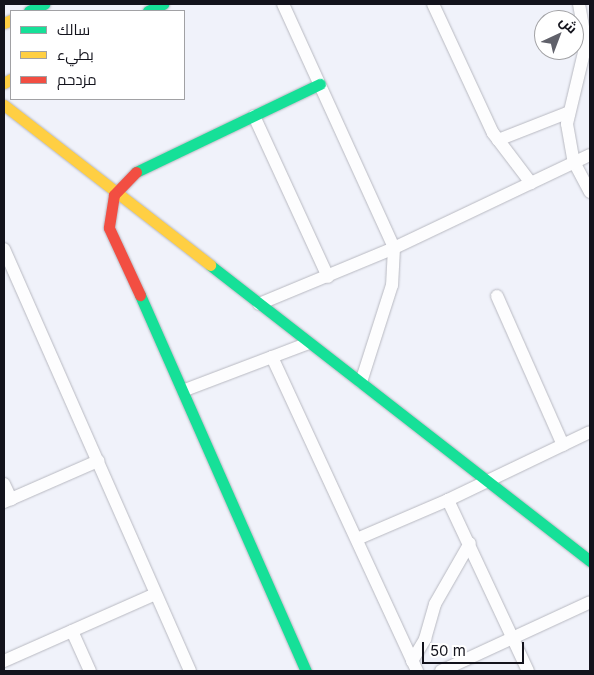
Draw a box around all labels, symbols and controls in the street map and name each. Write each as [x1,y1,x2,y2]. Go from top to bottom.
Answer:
legend [10,10,185,100]
north arrow [534,10,584,60]
text: ش [557,12,581,37]
text: سالك [57,20,90,39]
text: بطيء [57,45,94,64]
text: مزدحم [57,70,97,89]
scale bar [424,632,526,664]
text: 50 m [430,641,466,660]

